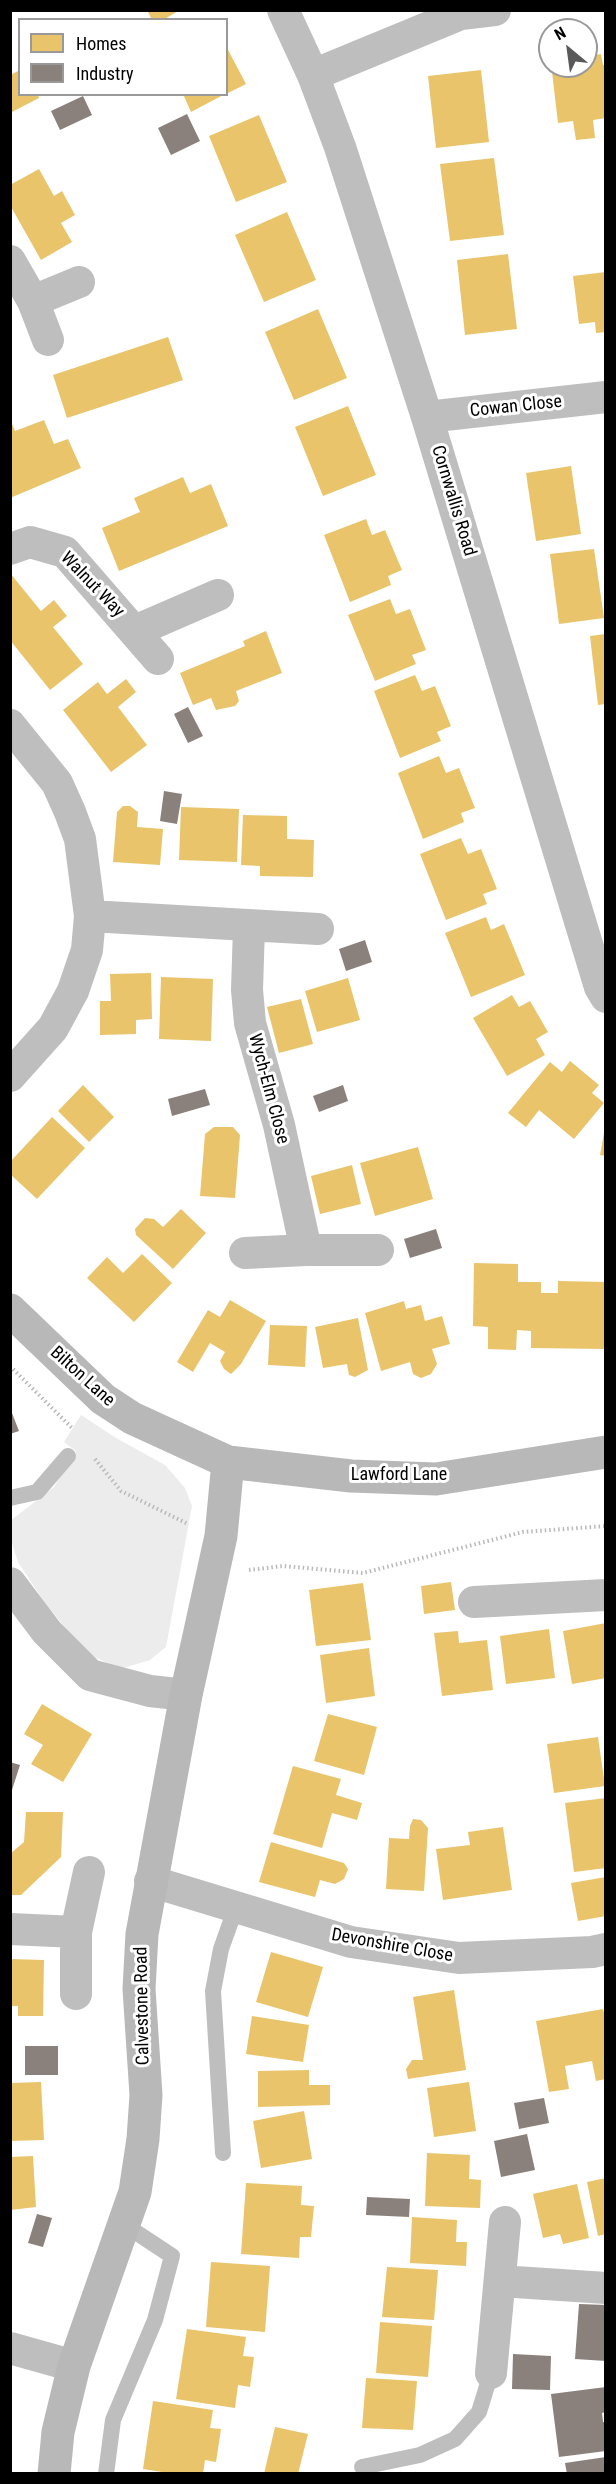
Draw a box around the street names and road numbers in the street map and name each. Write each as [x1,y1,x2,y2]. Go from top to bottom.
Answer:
street label: Cowan Close [469,391,563,423]
street label: Cornwallis Road [426,443,480,559]
street label: Walnut Way [56,548,128,622]
street label: Wych-Elm Close [243,1031,293,1147]
street label: Bilton Lane [45,1342,119,1412]
street label: Lawford Lane [351,1464,447,1486]
street label: Devonshire Close [330,1925,454,1967]
street label: Calvestone Road [131,1946,155,2066]

